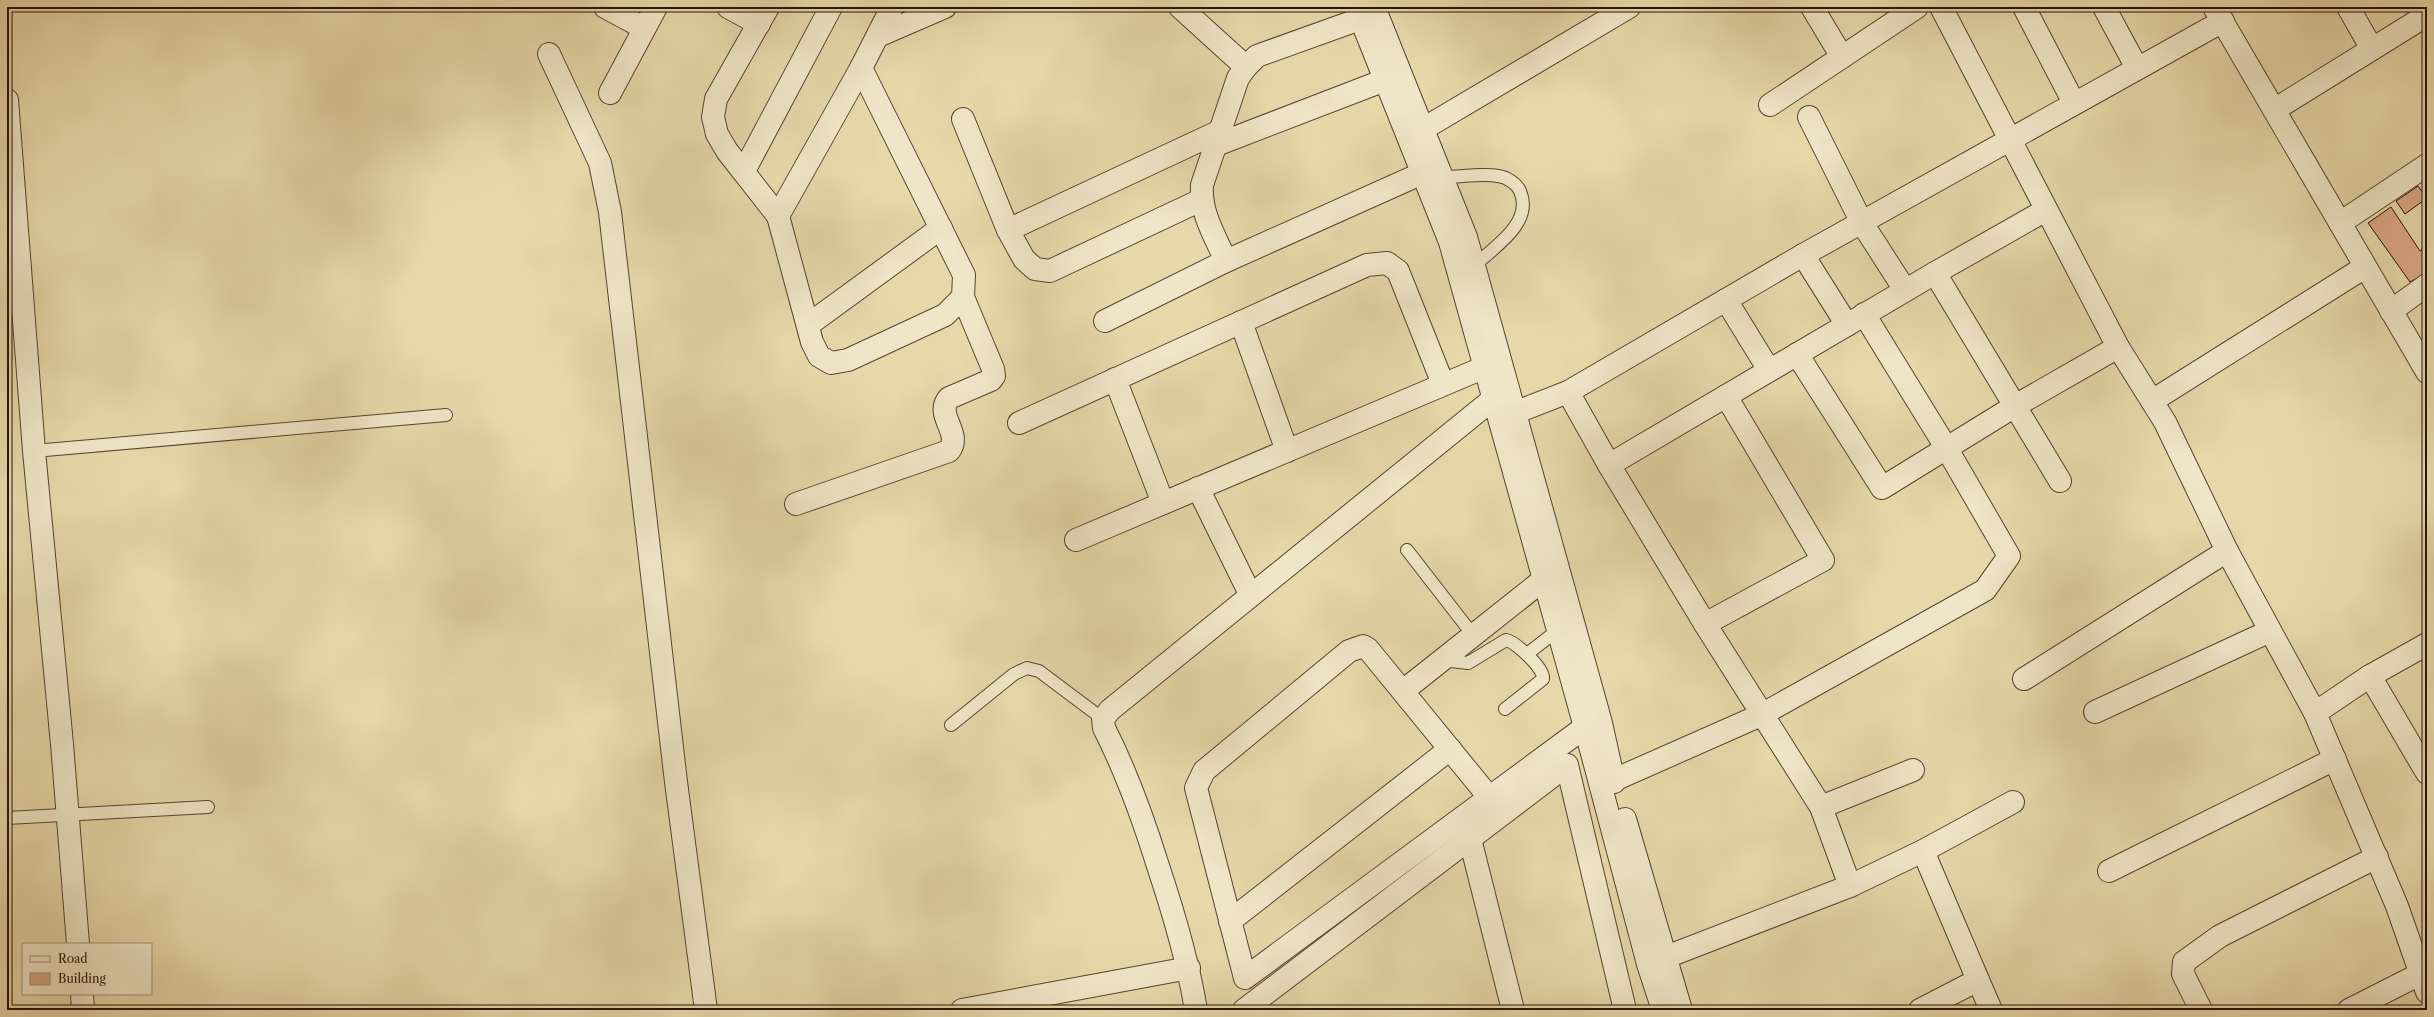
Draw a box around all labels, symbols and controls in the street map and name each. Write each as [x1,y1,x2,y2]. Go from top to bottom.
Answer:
legend [22,943,152,995]
text: Road [58,951,88,966]
text: Building [58,971,106,986]

